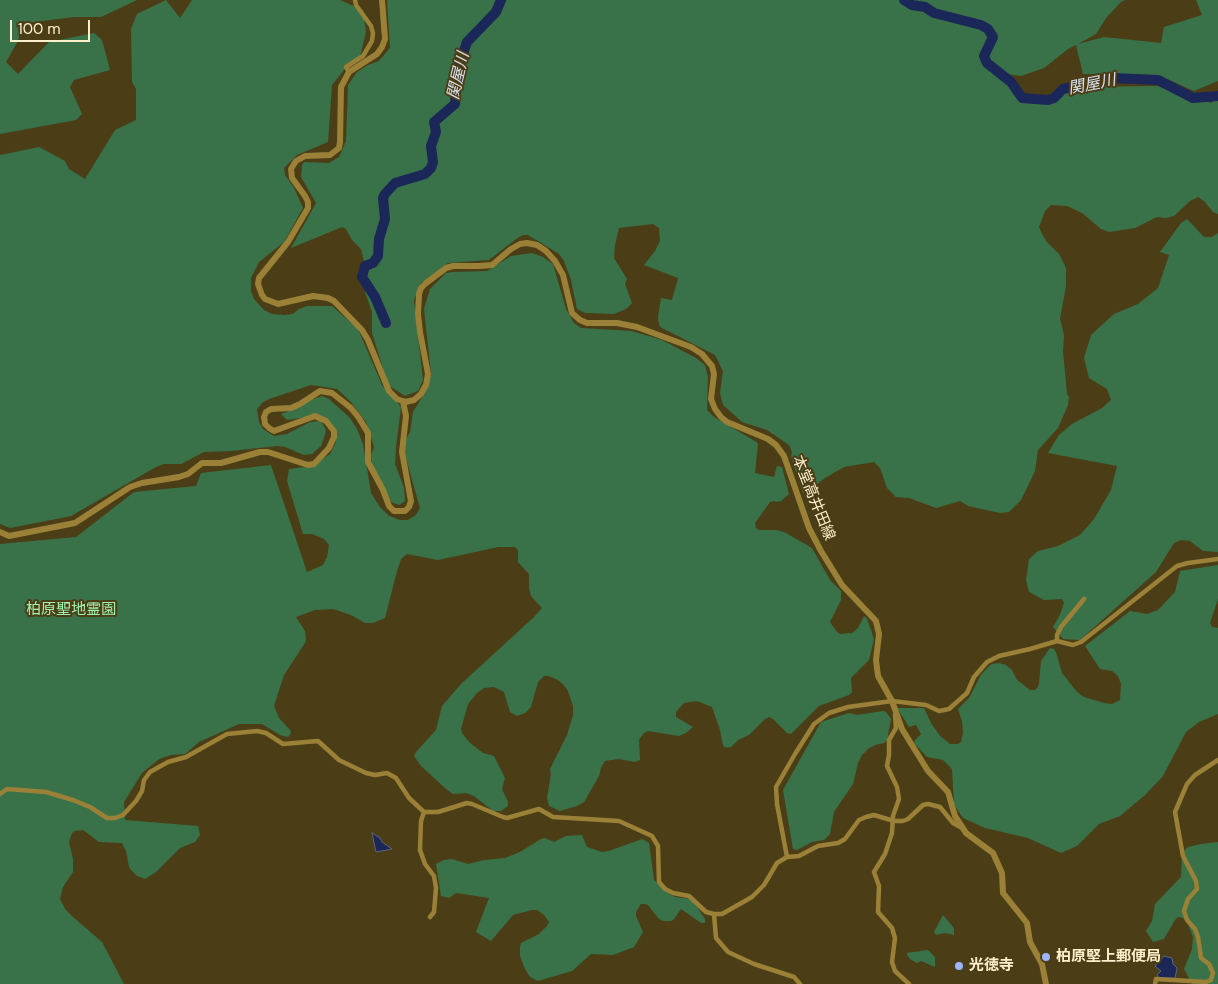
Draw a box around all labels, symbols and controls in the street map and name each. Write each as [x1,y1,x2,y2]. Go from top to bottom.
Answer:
scale bar [12,10,92,42]
text: 100 m [18,19,61,39]
water label: 関屋川 [444,50,474,102]
water label: 関屋川 [1067,71,1117,99]
street label: 本堂高井田線 [788,453,838,543]
park label: 柏原聖地霊園 [26,601,116,619]
place label: 柏原堅上郵便局 [1056,948,1161,966]
marker: 柏原堅上郵便局 [1040,951,1052,963]
place label: 光徳寺 [969,957,1014,975]
marker: 光徳寺 [953,960,965,972]

